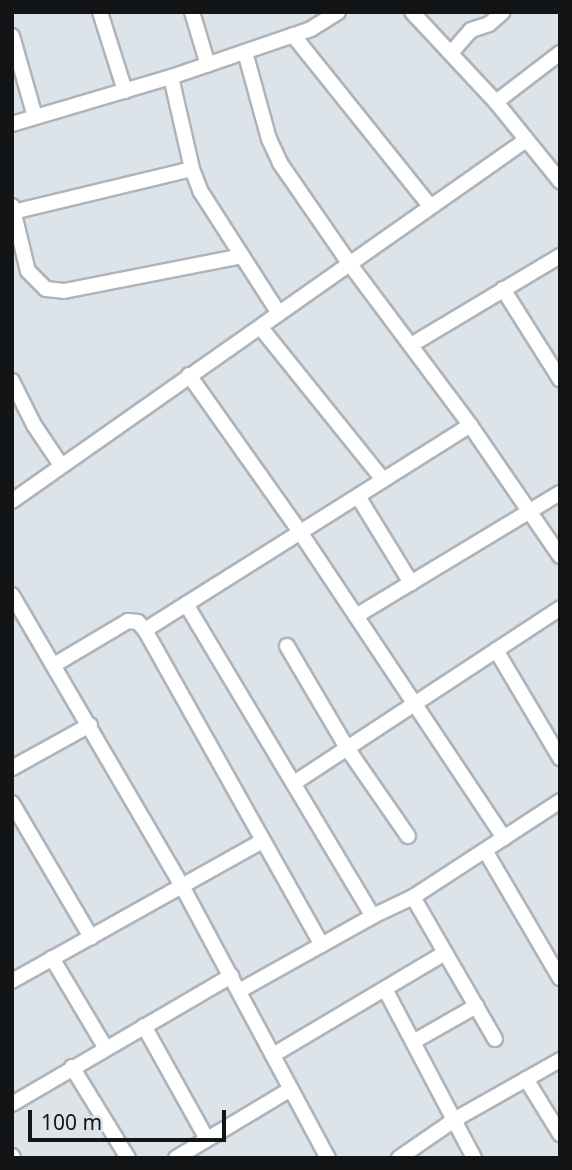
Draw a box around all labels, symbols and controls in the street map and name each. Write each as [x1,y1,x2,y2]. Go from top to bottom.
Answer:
scale bar [32,1096,229,1140]
text: 100 m [41,1108,102,1136]

